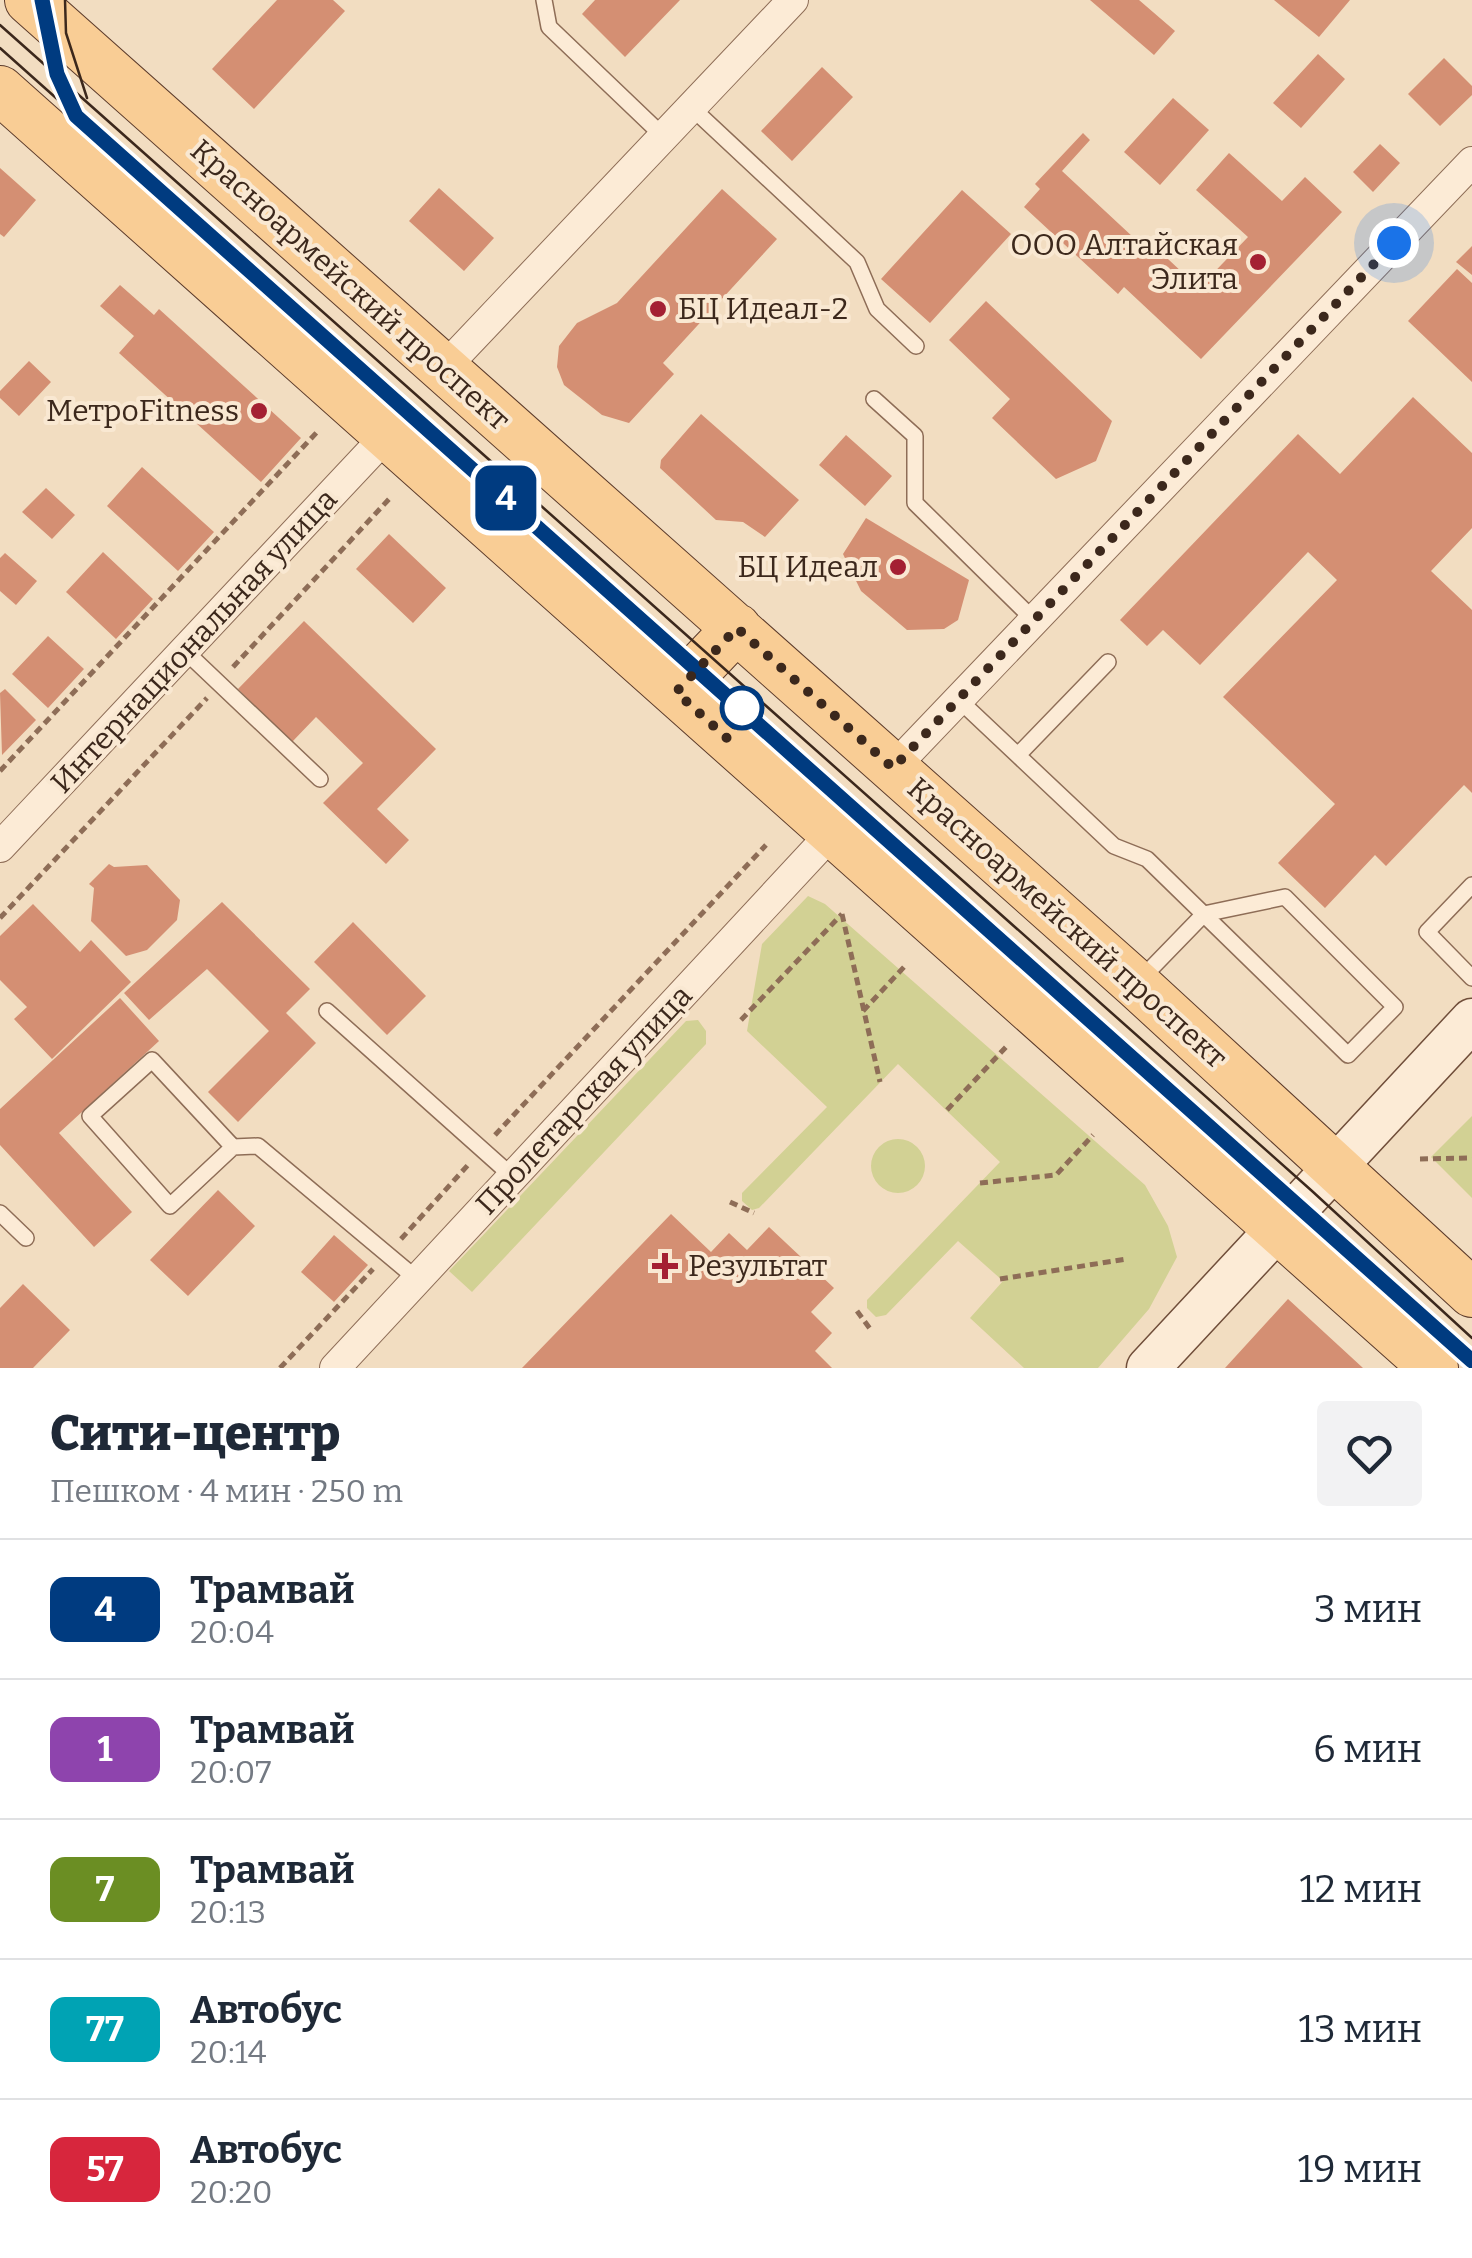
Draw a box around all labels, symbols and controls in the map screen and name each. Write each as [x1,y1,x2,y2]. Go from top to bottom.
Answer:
street label: Красноармейский проспект [183,132,517,438]
your location [1369,218,1419,268]
place label: ООО Алтайская Элита [1010,227,1238,297]
marker: ООО Алтайская Элита [1247,251,1269,273]
place label: БЦ Идеал-2 [678,291,848,327]
marker: БЦ Идеал-2 [647,298,669,320]
place label: МетроFitness [46,393,239,429]
marker: МетроFitness [248,400,270,422]
line badge: 4 [474,466,538,530]
text: 4 [495,477,517,519]
street label: Интернациональная улица [43,481,345,801]
place label: БЦ Идеал [737,549,878,585]
marker: БЦ Идеал [887,556,909,578]
unlabelled marker [721,687,763,729]
street label: Красноармейский проспект [900,770,1234,1076]
street label: Пролетарская улица [468,978,700,1222]
place label: Результат [688,1248,827,1284]
marker: Результат [652,1253,678,1279]
button: heart [1317,1401,1422,1506]
text: Сити-центр [50,1405,340,1463]
text: Пешком · 4 мин · 250 m [50,1472,403,1510]
text: Трамвай [190,1567,355,1613]
text: 3 мин [1314,1586,1422,1632]
text: 4 [94,1588,116,1630]
text: 20:04 [190,1613,274,1651]
text: Трамвай [190,1707,355,1753]
text: 6 мин [1313,1726,1422,1772]
text: 1 [97,1728,113,1770]
text: 20:07 [190,1753,271,1791]
text: Трамвай [190,1847,355,1893]
text: 12 мин [1299,1866,1422,1912]
text: 7 [96,1868,114,1910]
text: 20:13 [190,1893,266,1931]
text: Автобус [190,1987,342,2033]
text: 13 мин [1298,2006,1422,2052]
text: 77 [86,2008,124,2050]
text: 20:14 [190,2033,266,2071]
text: Автобус [190,2127,342,2173]
text: 19 мин [1298,2146,1422,2192]
text: 57 [86,2148,124,2190]
text: 20:20 [190,2173,273,2211]

